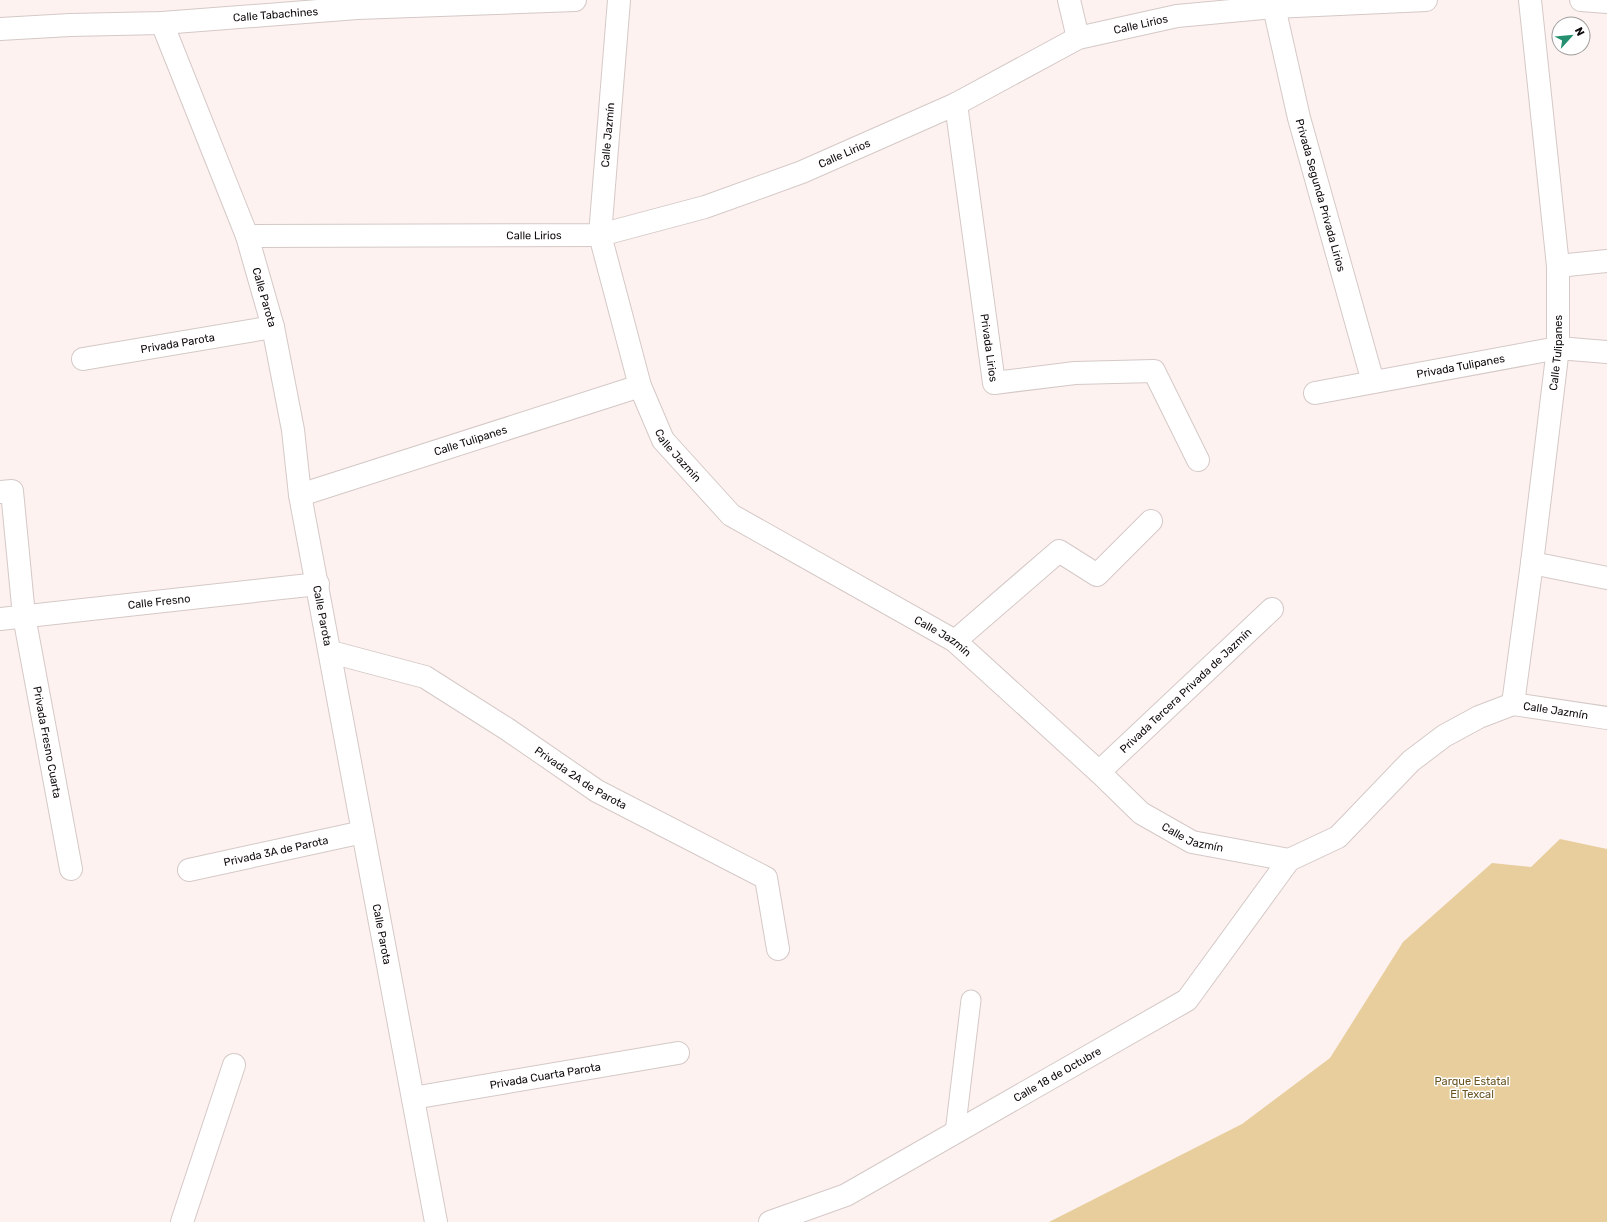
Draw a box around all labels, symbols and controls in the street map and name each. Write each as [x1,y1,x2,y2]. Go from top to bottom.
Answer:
street label: Calle Tabachines [232,4,319,24]
street label: Calle Lirios [1112,12,1169,36]
north arrow [1551,16,1591,56]
text: N [1572,25,1587,38]
street label: Calle Jazmín [599,102,617,168]
street label: Privada Segunda Privada Lirios [1293,117,1348,274]
street label: Calle Lirios [816,136,873,170]
street label: Calle Lirios [506,229,562,242]
street label: Calle Parota [250,266,279,329]
street label: Privada Lirios [978,313,1000,383]
street label: Calle Tulipanes [1546,314,1565,391]
street label: Privada Parota [140,330,216,356]
street label: Privada Tulipanes [1415,351,1506,381]
street label: Calle Tulipanes [432,422,509,458]
street label: Calle Jazmín [653,427,704,484]
street label: Calle Parota [311,584,335,647]
street label: Calle Fresno [127,592,191,611]
street label: Calle Jazmín [912,613,974,659]
street label: Privada Tercera Privada de Jazmín [1117,625,1254,755]
street label: Privada Fresno Cuarta [31,685,64,799]
street label: Calle Jazmín [1522,699,1589,722]
street label: Privada 2A de Parota [532,744,629,812]
street label: Calle Jazmín [1160,820,1224,854]
street label: Privada 3A de Parota [222,833,330,869]
street label: Calle Parota [370,903,394,965]
street label: Calle 18 de Octubre [1011,1044,1103,1104]
street label: Privada Cuarta Parota [489,1060,602,1091]
park label: Parque Estatal El Texcal [1435,1075,1509,1101]

